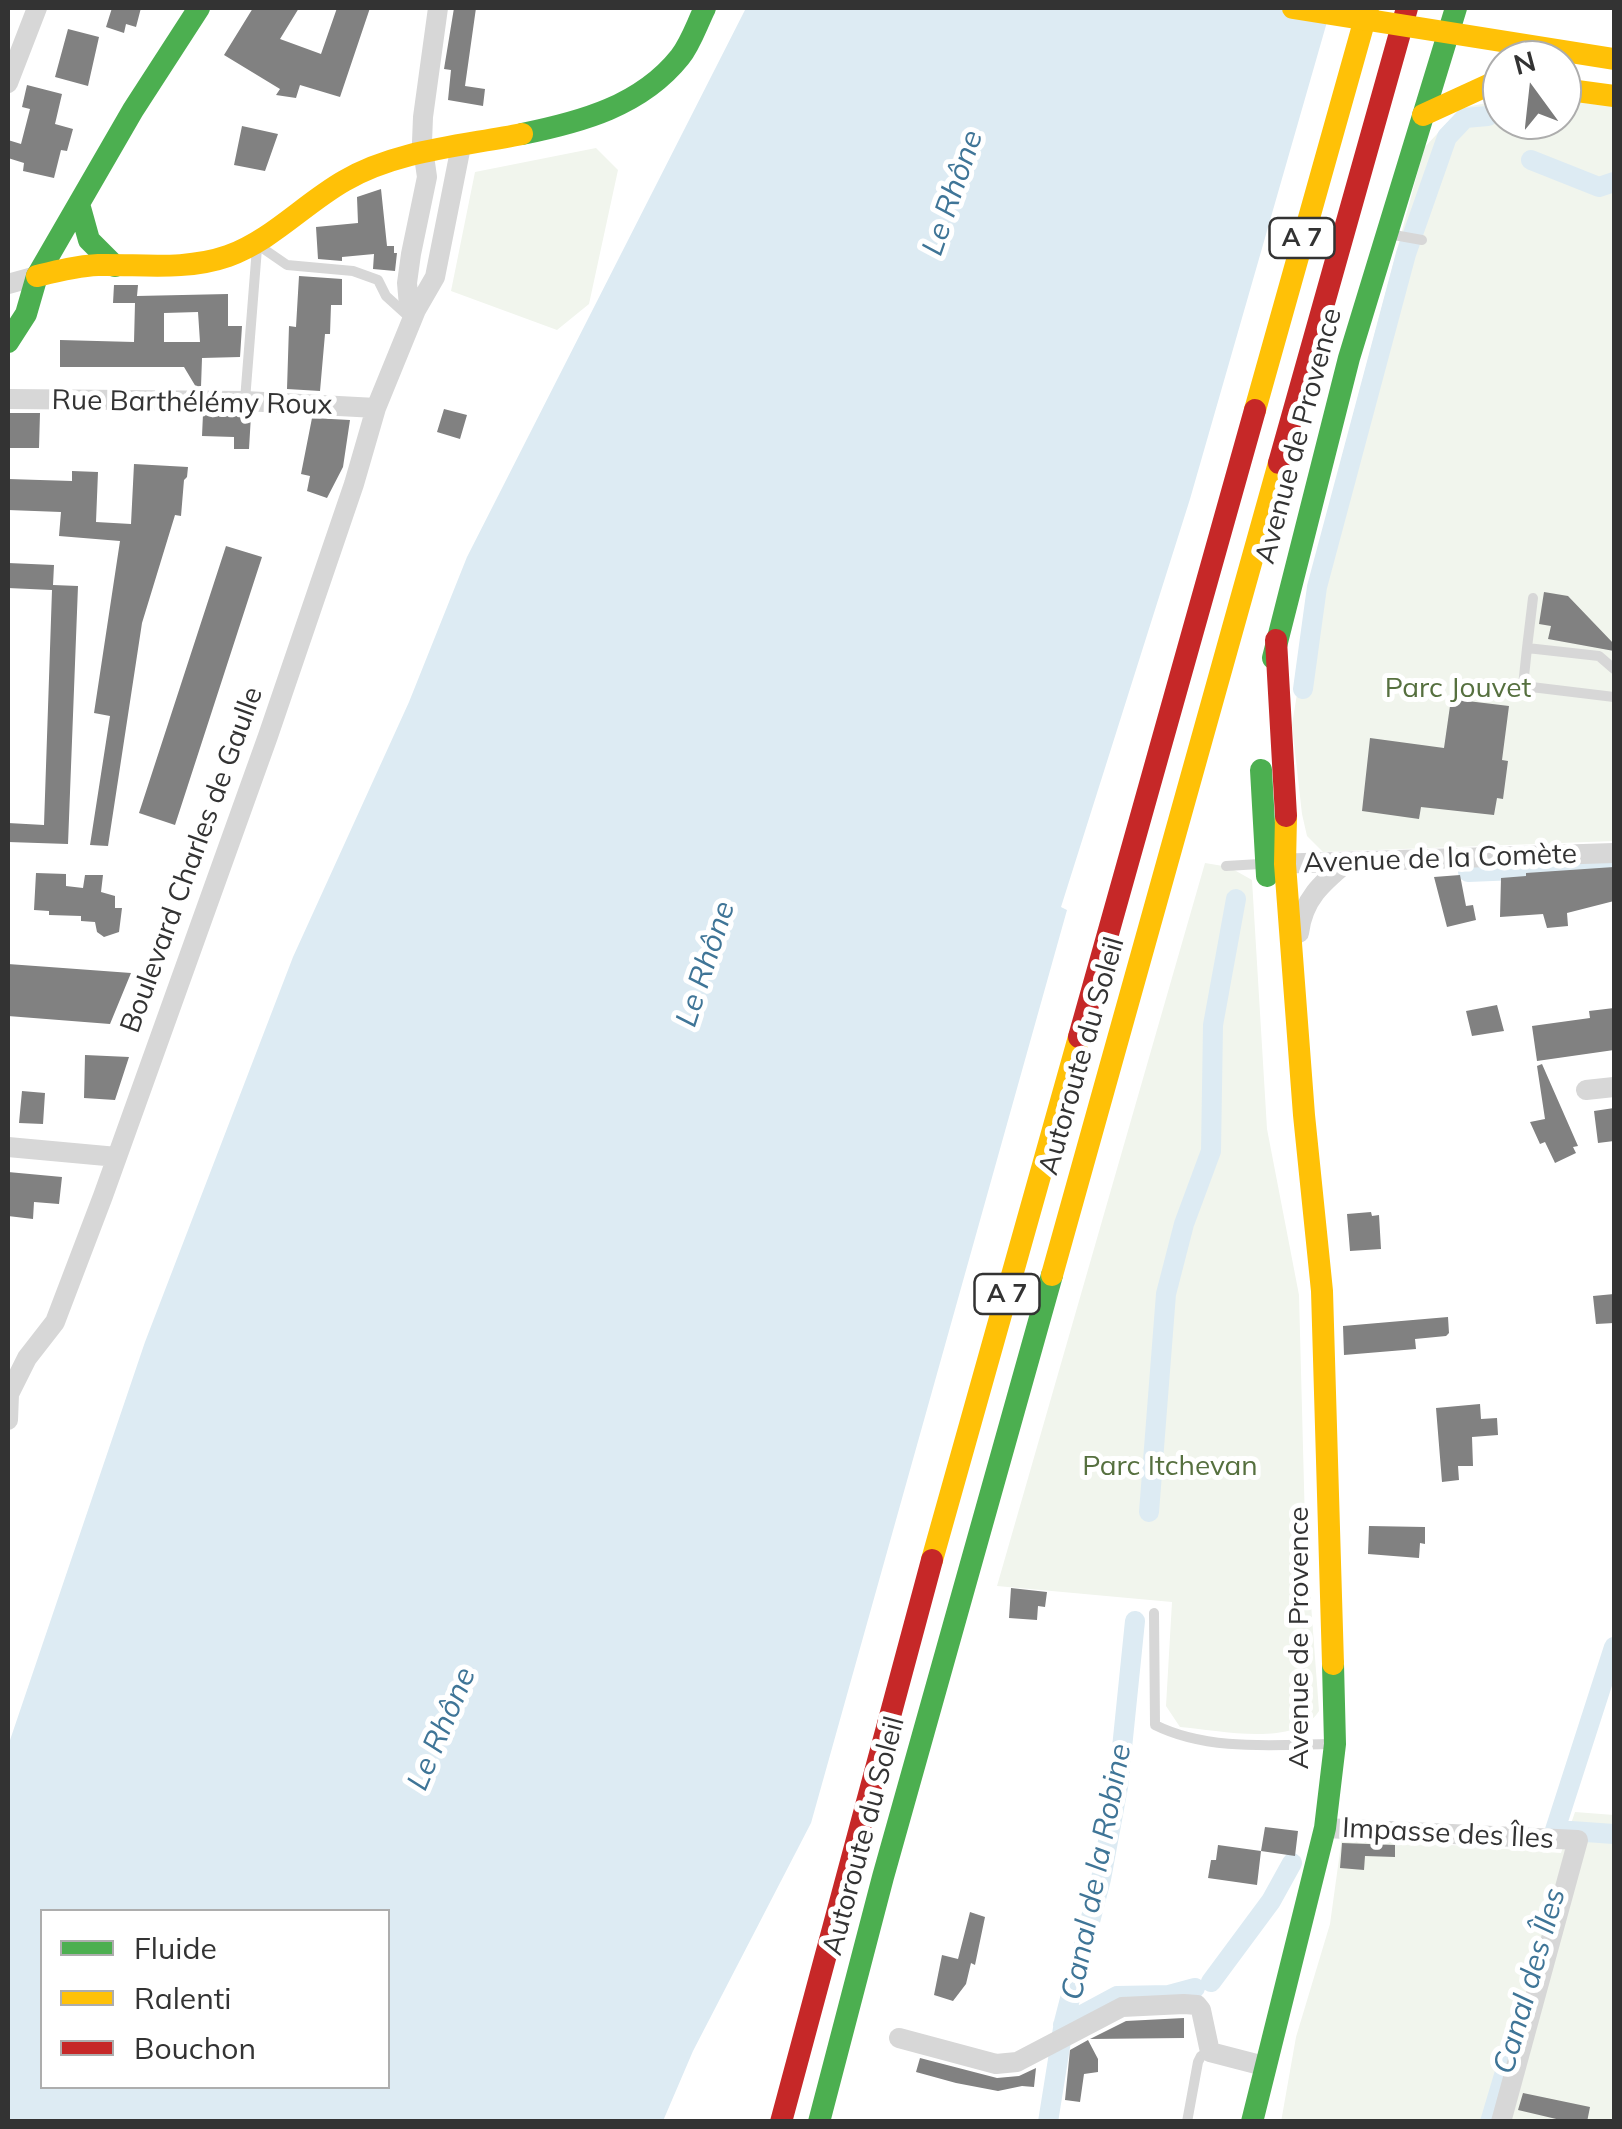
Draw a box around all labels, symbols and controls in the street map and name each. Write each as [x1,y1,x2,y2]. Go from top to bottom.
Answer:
north arrow [1482,40,1582,140]
text: N [1510,43,1539,82]
water label: Le Rhône [915,126,991,260]
road number: A 7 [1270,218,1334,258]
street label: Avenue de Provence [1249,305,1349,567]
street label: Rue Barthélémy Roux [51,384,333,422]
park label: Parc Jouvet [1385,672,1531,706]
street label: Boulevard Charles de Gaulle [114,683,270,1037]
street label: Avenue de la Comète [1303,837,1577,881]
water label: Le Rhône [669,897,743,1031]
street label: Autoroute du Soleil [1032,933,1132,1179]
road number: A 7 [974,1274,1040,1314]
park label: Parc Itchevan [1082,1450,1258,1484]
street label: Avenue de Provence [1283,1506,1317,1770]
water label: Le Rhône [400,1662,484,1796]
street label: Autoroute du Soleil [816,1713,912,1959]
water label: Canal de la Robine [1054,1741,1140,2003]
street label: Impasse des Îles [1341,1812,1555,1856]
water label: Canal des Îles [1486,1884,1574,2078]
legend [40,1909,390,2089]
text: Fluide [134,1929,217,1967]
text: Ralenti [134,1979,231,2017]
text: Bouchon [134,2029,256,2067]

